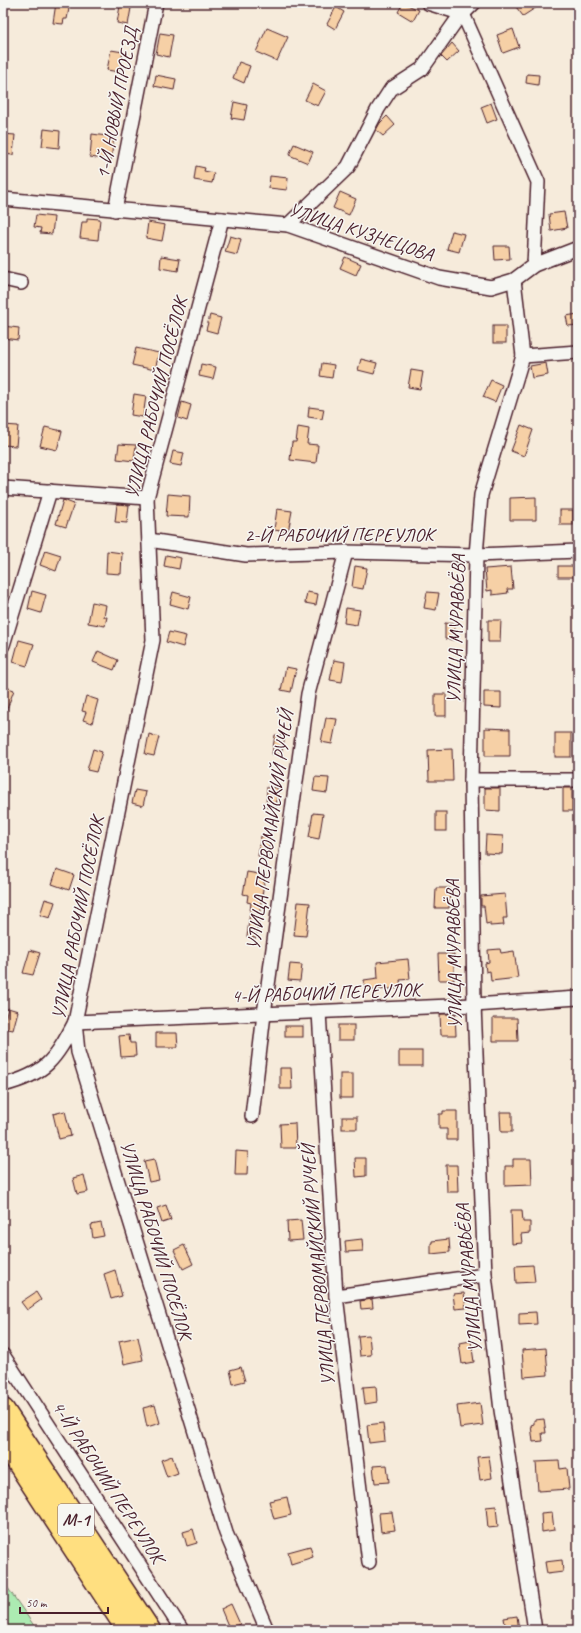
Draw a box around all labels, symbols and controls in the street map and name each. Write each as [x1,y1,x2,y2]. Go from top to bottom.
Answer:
street label: 1-Й НОВЫЙ ПРОЕЗД [91,23,144,181]
street label: УЛИЦА КУЗНЕЦОВА [286,197,438,267]
street label: УЛИЦА РАБОЧИЙ ПОСЁЛОК [119,292,193,501]
street label: 2-Й РАБОЧИЙ ПЕРЕУЛОК [245,523,437,547]
street label: УЛИЦА МУРАВЬЁВА [441,553,471,704]
street label: УЛИЦА ПЕРВОМАЙСКИЙ РУЧЕЙ [241,706,299,951]
street label: УЛИЦА РАБОЧИЙ ПОСЁЛОК [47,811,110,1021]
street label: УЛИЦА МУРАВЬЁВА [441,878,467,1029]
street label: 4-Й РАБОЧИЙ ПЕРЕУЛОК [231,978,424,1008]
street label: УЛИЦА РАБОЧИЙ ПОСЁЛОК [114,1138,199,1345]
street label: УЛИЦА ПЕРВОМАЙСКИЙ РУЧЕЙ [295,1140,340,1387]
street label: УЛИЦА МУРАВЬЁВА [450,1201,487,1353]
street label: 4-Й РАБОЧИЙ ПЕРЕУЛОК [47,1396,171,1571]
road number: М-1 [58,1504,94,1536]
scale bar [20,1589,108,1615]
text: 50 m [26,1595,48,1611]

